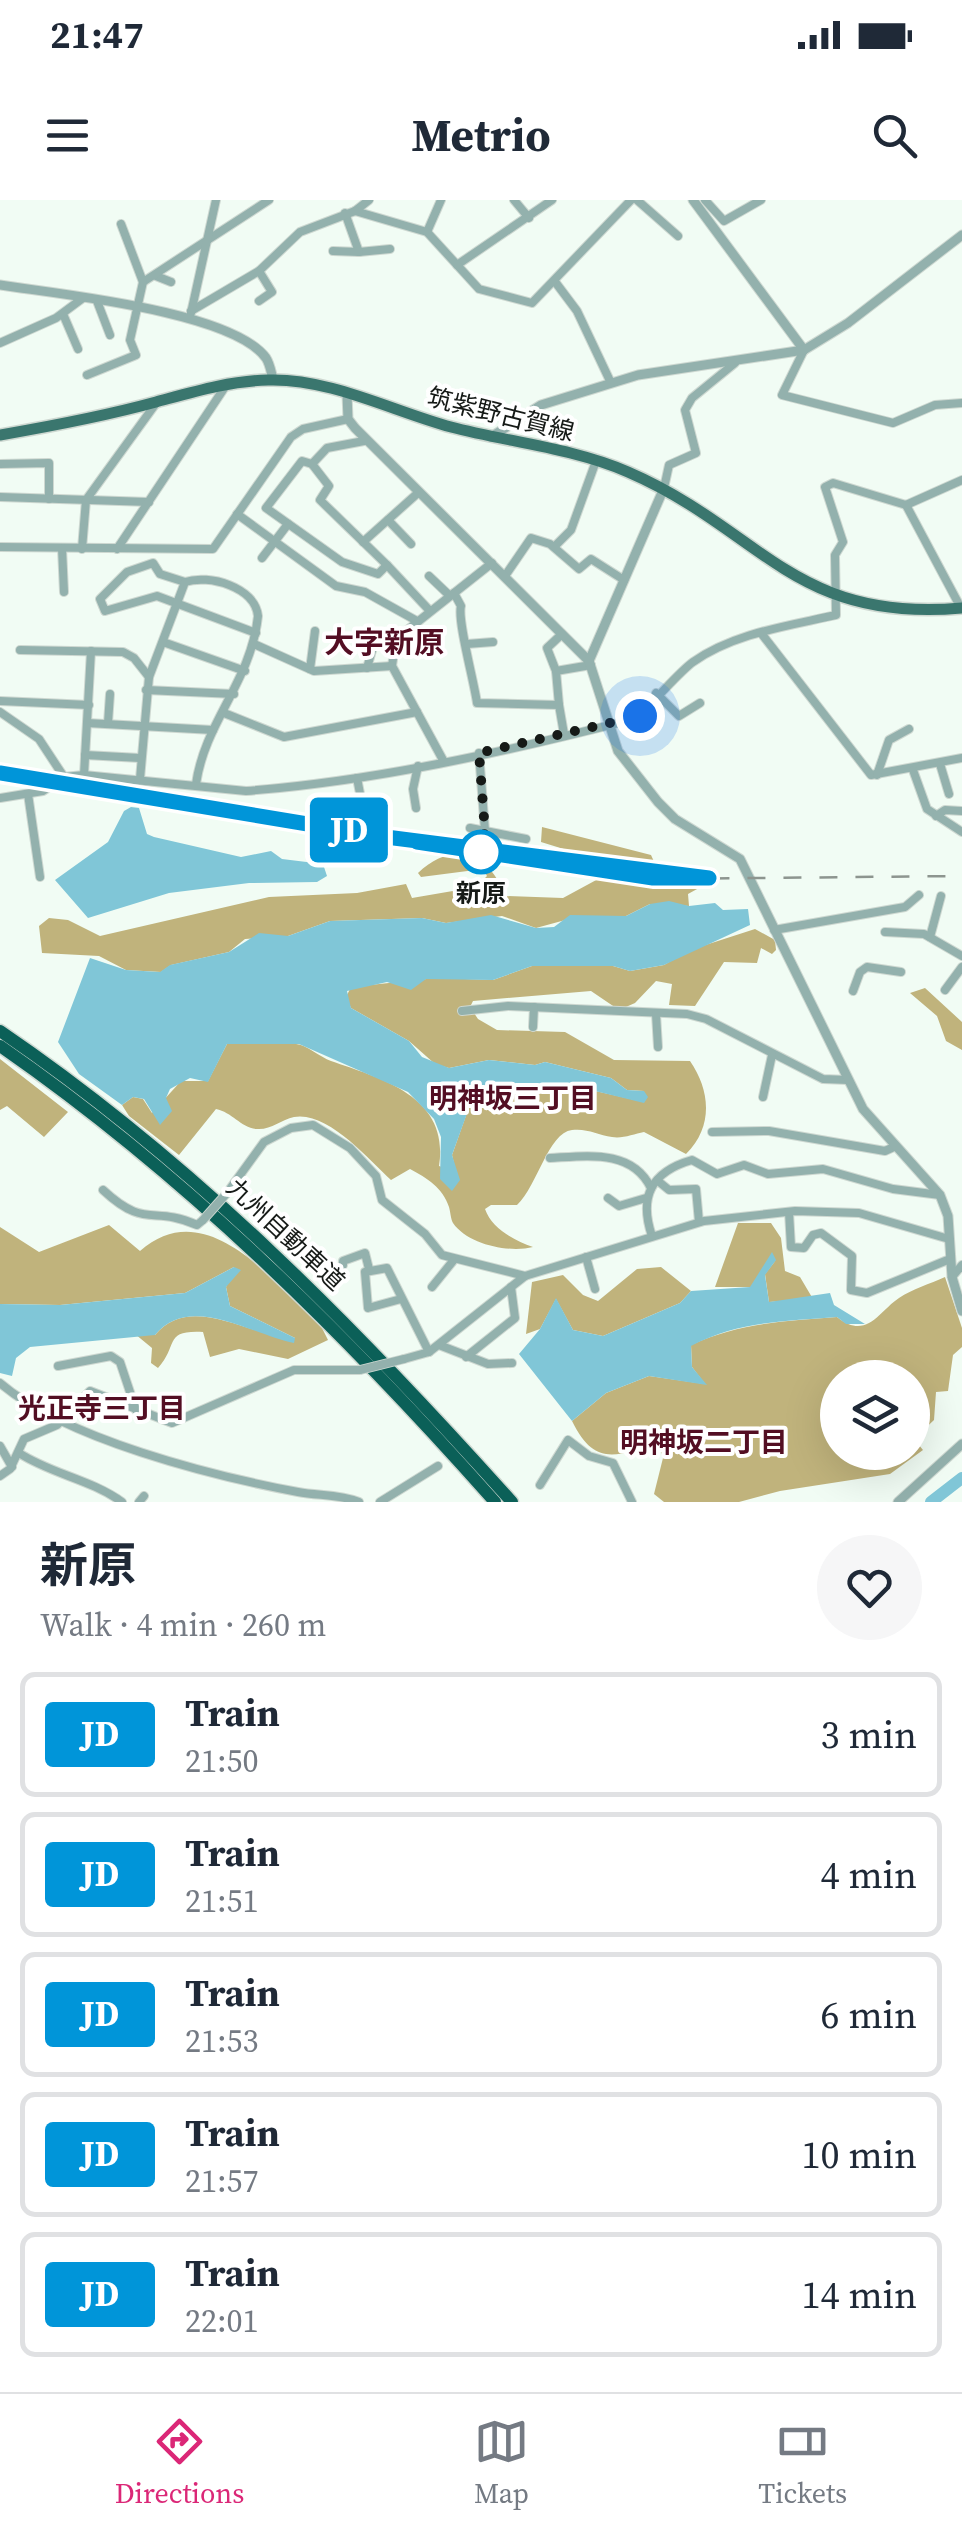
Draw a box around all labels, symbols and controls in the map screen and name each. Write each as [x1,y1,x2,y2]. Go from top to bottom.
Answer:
text: 21:47 [50,9,144,61]
text: Metrio [411,104,551,166]
icon: menu [40,108,95,163]
icon: search [867,108,922,163]
street label: 筑紫野古賀線 [424,379,578,449]
district label: 大字新原 [324,622,444,663]
your location [615,691,665,741]
line badge: JD [304,798,394,862]
text: JD [330,806,368,854]
marker: 新原 [460,831,502,873]
place label: 新原 [456,876,506,910]
district label: 明神坂三丁目 [429,1079,597,1117]
street label: 九州自動車道 [220,1170,352,1298]
map controls [820,1360,930,1470]
button: layers [820,1360,930,1470]
district label: 光正寺三丁目 [18,1389,186,1427]
district label: 明神坂二丁目 [620,1423,788,1461]
text: 新原 [40,1532,136,1598]
button: heart [817,1535,922,1640]
text: Walk · 4 min · 260 m [40,1603,326,1647]
text: Train [185,1687,280,1739]
text: 3 min [821,1709,917,1761]
text: JD [81,1710,119,1758]
text: 21:50 [185,1739,259,1783]
text: Train [185,1827,280,1879]
text: 4 min [821,1849,917,1901]
text: JD [81,1850,119,1898]
text: 21:51 [185,1879,259,1923]
text: Train [185,1967,280,2019]
text: 6 min [821,1989,917,2041]
text: JD [81,1990,119,2038]
text: 21:53 [185,2019,259,2063]
text: Train [185,2107,280,2159]
text: 10 min [802,2129,917,2181]
text: JD [81,2130,119,2178]
text: 21:57 [185,2159,259,2203]
text: Train [185,2247,280,2299]
text: 14 min [802,2269,917,2321]
text: JD [81,2270,119,2318]
text: 22:01 [185,2299,259,2343]
tab: Directions [115,2414,244,2512]
tab: Map [474,2414,529,2512]
tab: Tickets [758,2414,847,2512]

